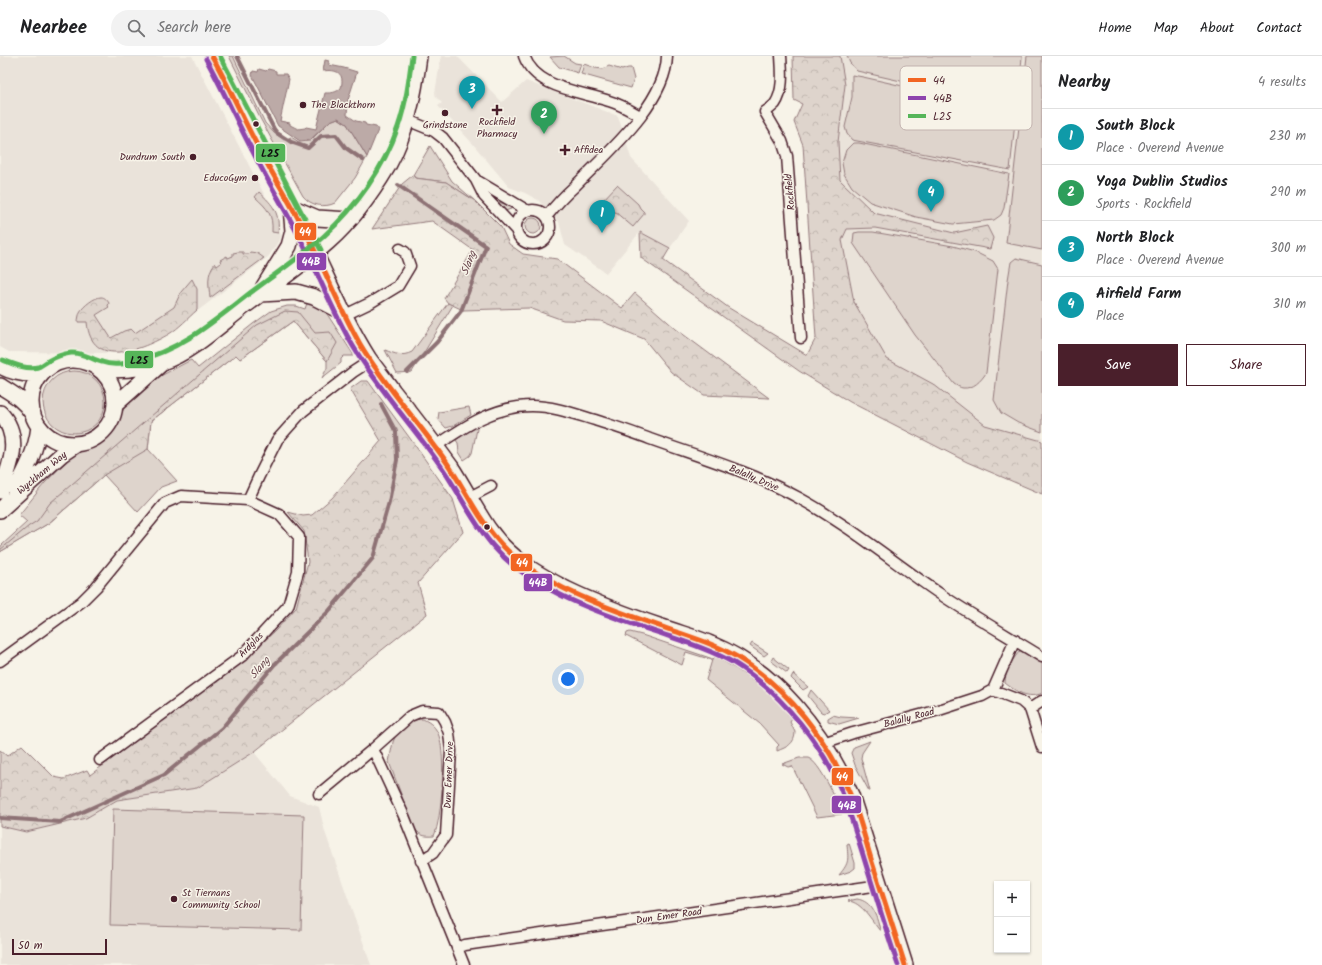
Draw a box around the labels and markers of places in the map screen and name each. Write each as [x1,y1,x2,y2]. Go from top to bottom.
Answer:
pin: 3 [459,76,485,109]
place label: The Blackthorn [311,97,375,113]
marker: The Blackthorn [298,100,308,110]
pin: 2 [531,101,557,134]
marker: Rockfield Pharmacy [492,105,502,115]
marker: Grindstone [440,108,450,118]
place label: Rockfield Pharmacy [477,114,518,142]
place label: Grindstone [423,117,468,133]
unlabelled marker [251,119,261,129]
place label: Affidea [574,142,604,158]
marker: Affidea [559,144,571,156]
place label: Dundrum South [119,149,185,165]
marker: Dundrum South [188,152,198,162]
place label: EducoGym [204,170,247,186]
marker: EducoGym [250,173,260,183]
pin: 4 [918,179,944,212]
pin: 1 [589,200,615,233]
unlabelled marker [482,522,492,532]
place label: St Tiernans Community School [182,885,261,913]
marker: St Tiernans Community School [169,894,179,904]

